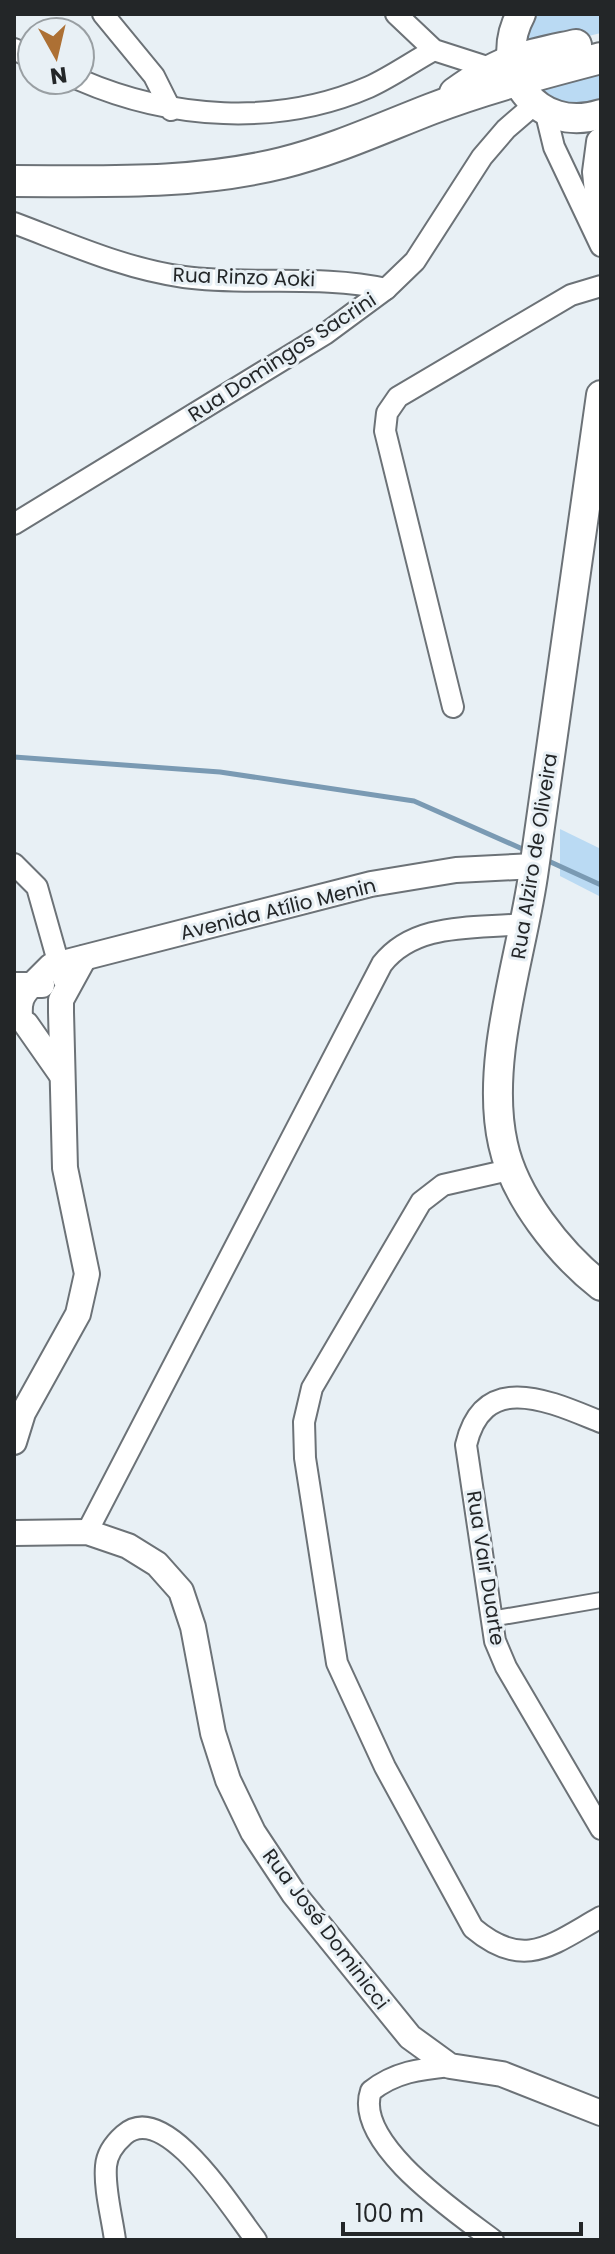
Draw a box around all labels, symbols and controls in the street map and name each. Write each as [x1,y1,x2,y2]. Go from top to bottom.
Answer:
north arrow [16,16,96,96]
text: N [48,59,69,92]
street label: Rua Rinzo Aoki [172,261,316,293]
street label: Rua Domingos Sacrini [183,286,381,428]
street label: Rua Alziro de Oliveira [504,751,564,961]
street label: Avenida Atílio Menin [177,871,379,947]
street label: Rua Vair Duarte [460,1489,512,1647]
street label: Rua José Dominicci [256,1843,396,2015]
scale bar [343,2186,581,2236]
text: 100 m [355,2197,424,2230]

